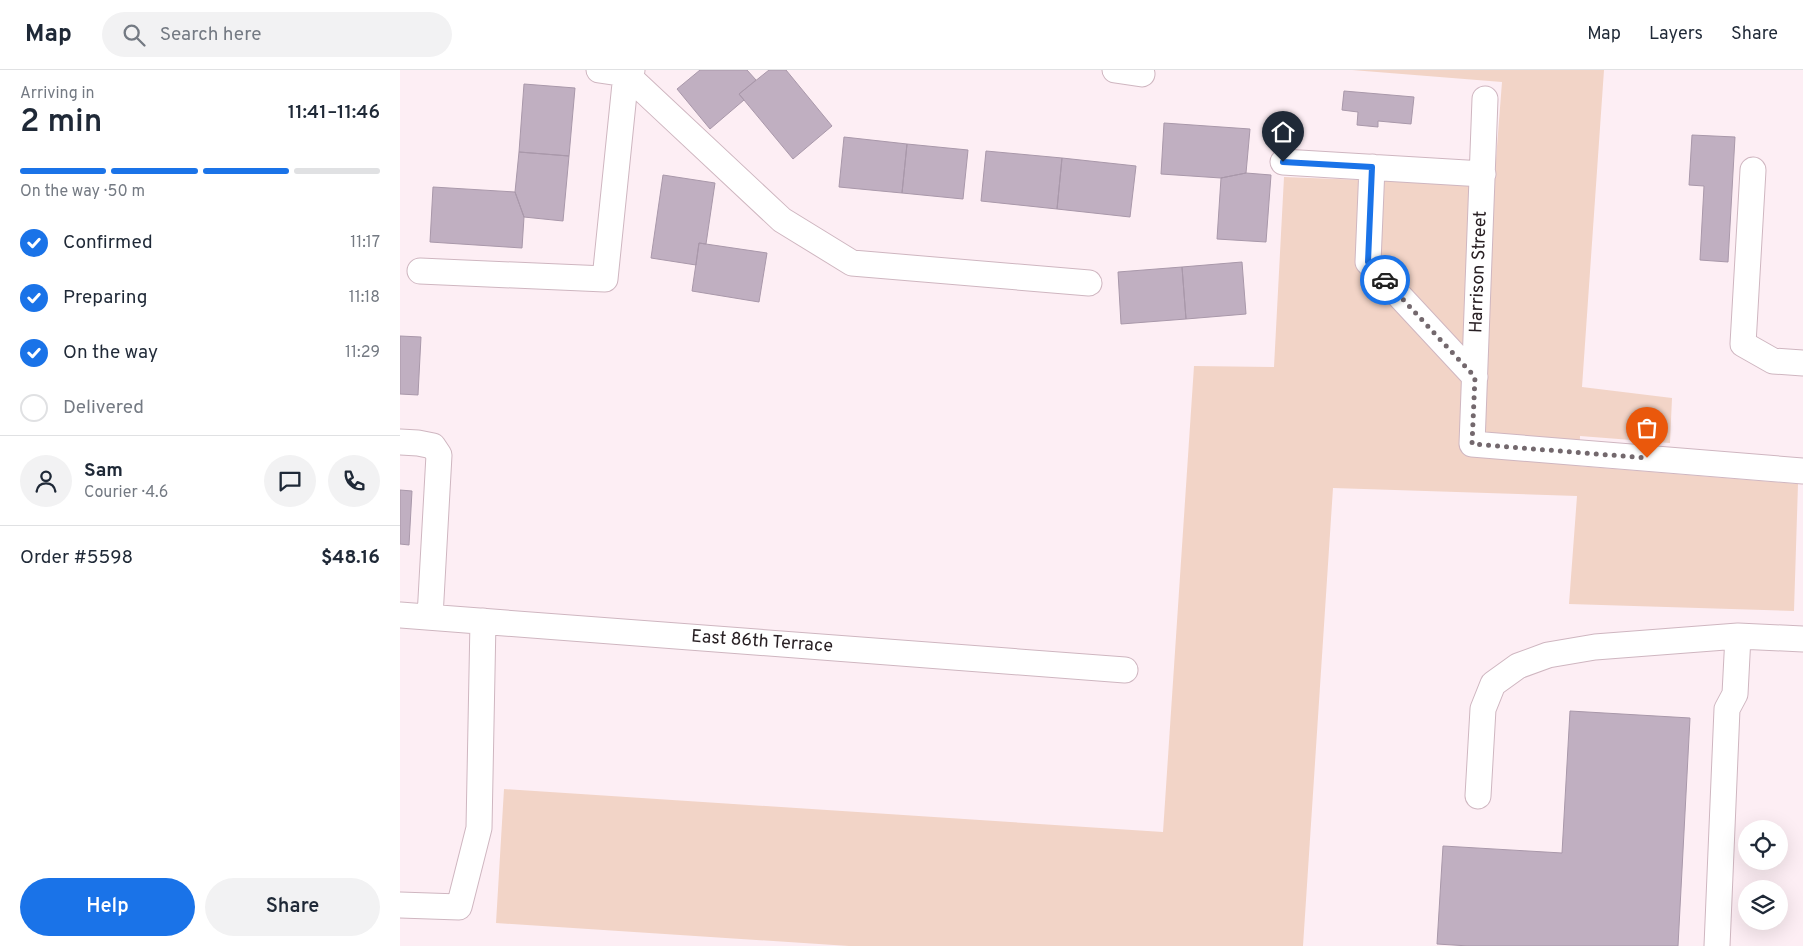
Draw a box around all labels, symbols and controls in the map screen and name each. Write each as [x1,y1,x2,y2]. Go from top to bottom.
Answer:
search box [102,12,452,57]
text: Map [25,20,72,50]
icon: search [120,21,148,49]
text: Search here [160,23,261,47]
text: Map [1587,23,1621,46]
text: Layers [1649,23,1703,46]
text: Share [1731,23,1778,46]
text: Arriving in [20,84,95,104]
text: 11:41–11:46 [288,101,380,125]
text: 2 min [20,103,102,143]
pin [1262,111,1304,162]
icon: home [1269,118,1297,146]
text: On the way · 50 m [20,182,145,202]
street label: Harrison Street [1465,210,1493,334]
icon: check [20,229,48,257]
text: Confirmed [63,231,153,255]
text: 11:17 [350,233,380,253]
courier [1360,255,1410,305]
icon: car [1371,266,1399,294]
icon: check [20,284,48,312]
text: Preparing [63,286,147,310]
text: 11:18 [349,288,380,308]
icon: check [20,339,48,367]
text: On the way [63,341,158,365]
text: 11:29 [345,343,380,363]
text: Delivered [63,396,144,420]
pin [1626,407,1668,458]
icon: bag [1633,414,1661,442]
button: person [20,455,72,507]
button: chat [264,455,316,507]
button: phone [328,455,380,507]
text: Sam [84,459,123,483]
text: Courier · 4.6 [84,483,168,503]
text: Order #5598 [20,546,133,570]
text: $48.16 [321,546,380,570]
street label: East 86th Terrace [690,626,834,658]
map controls [1738,820,1788,930]
button: locate [1738,820,1788,870]
button: Help [20,878,195,936]
button: Share [205,878,380,936]
button: layers [1738,880,1788,930]

